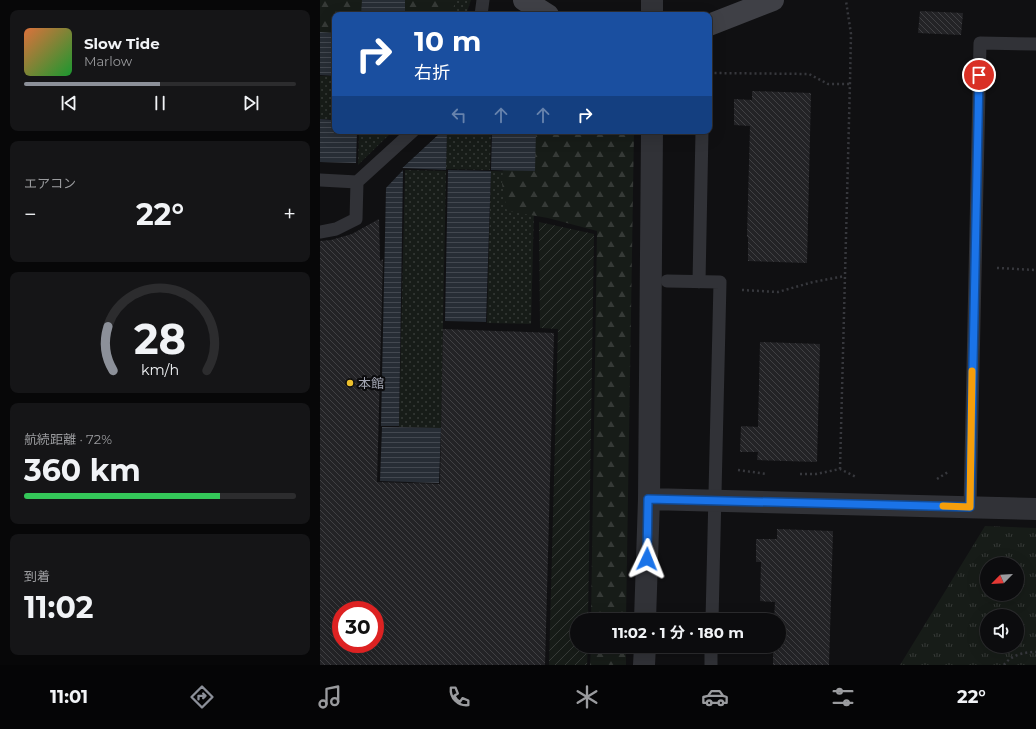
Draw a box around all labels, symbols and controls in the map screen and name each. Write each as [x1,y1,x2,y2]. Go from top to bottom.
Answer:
text: 10 m [414,24,481,58]
icon: right [348,28,400,80]
text: Slow Tide [84,34,160,53]
text: Marlow [84,53,132,69]
pin [962,58,996,92]
text: 右折 [414,62,450,84]
icon: arrive [968,64,990,86]
icon: previous [58,92,80,114]
icon: pause [149,92,171,114]
icon: next [240,92,262,114]
icon: left [448,104,470,126]
icon: ahead [490,104,512,126]
icon: ahead [532,104,554,126]
icon: right [574,104,596,126]
text: エアコン [24,175,76,191]
text: 22° [136,196,184,233]
text: − [24,201,37,228]
text: + [283,201,296,228]
text: 28 [134,313,186,363]
text: km/h [141,360,179,378]
place label: 本館 [358,375,384,391]
marker: 本館 [345,378,355,388]
text: 航続距離 · 72% [24,431,112,447]
text: 360 km [24,452,141,489]
position arrow [626,538,668,580]
north arrow [980,557,1024,601]
map controls [980,557,1024,653]
text: 到着 [24,568,50,584]
text: 11:02 [24,589,93,626]
speed limit sign: 30 [332,601,384,653]
button: sound [980,609,1024,653]
text: 11:02 · 1 分 · 180 m [612,623,744,642]
icon: directions [188,683,216,711]
icon: music [316,683,344,711]
icon: phone [445,683,473,711]
icon: climate [573,683,601,711]
icon: car [701,683,729,711]
icon: filters [829,683,857,711]
text: 11:01 [50,686,88,708]
text: 22° [957,686,986,708]

